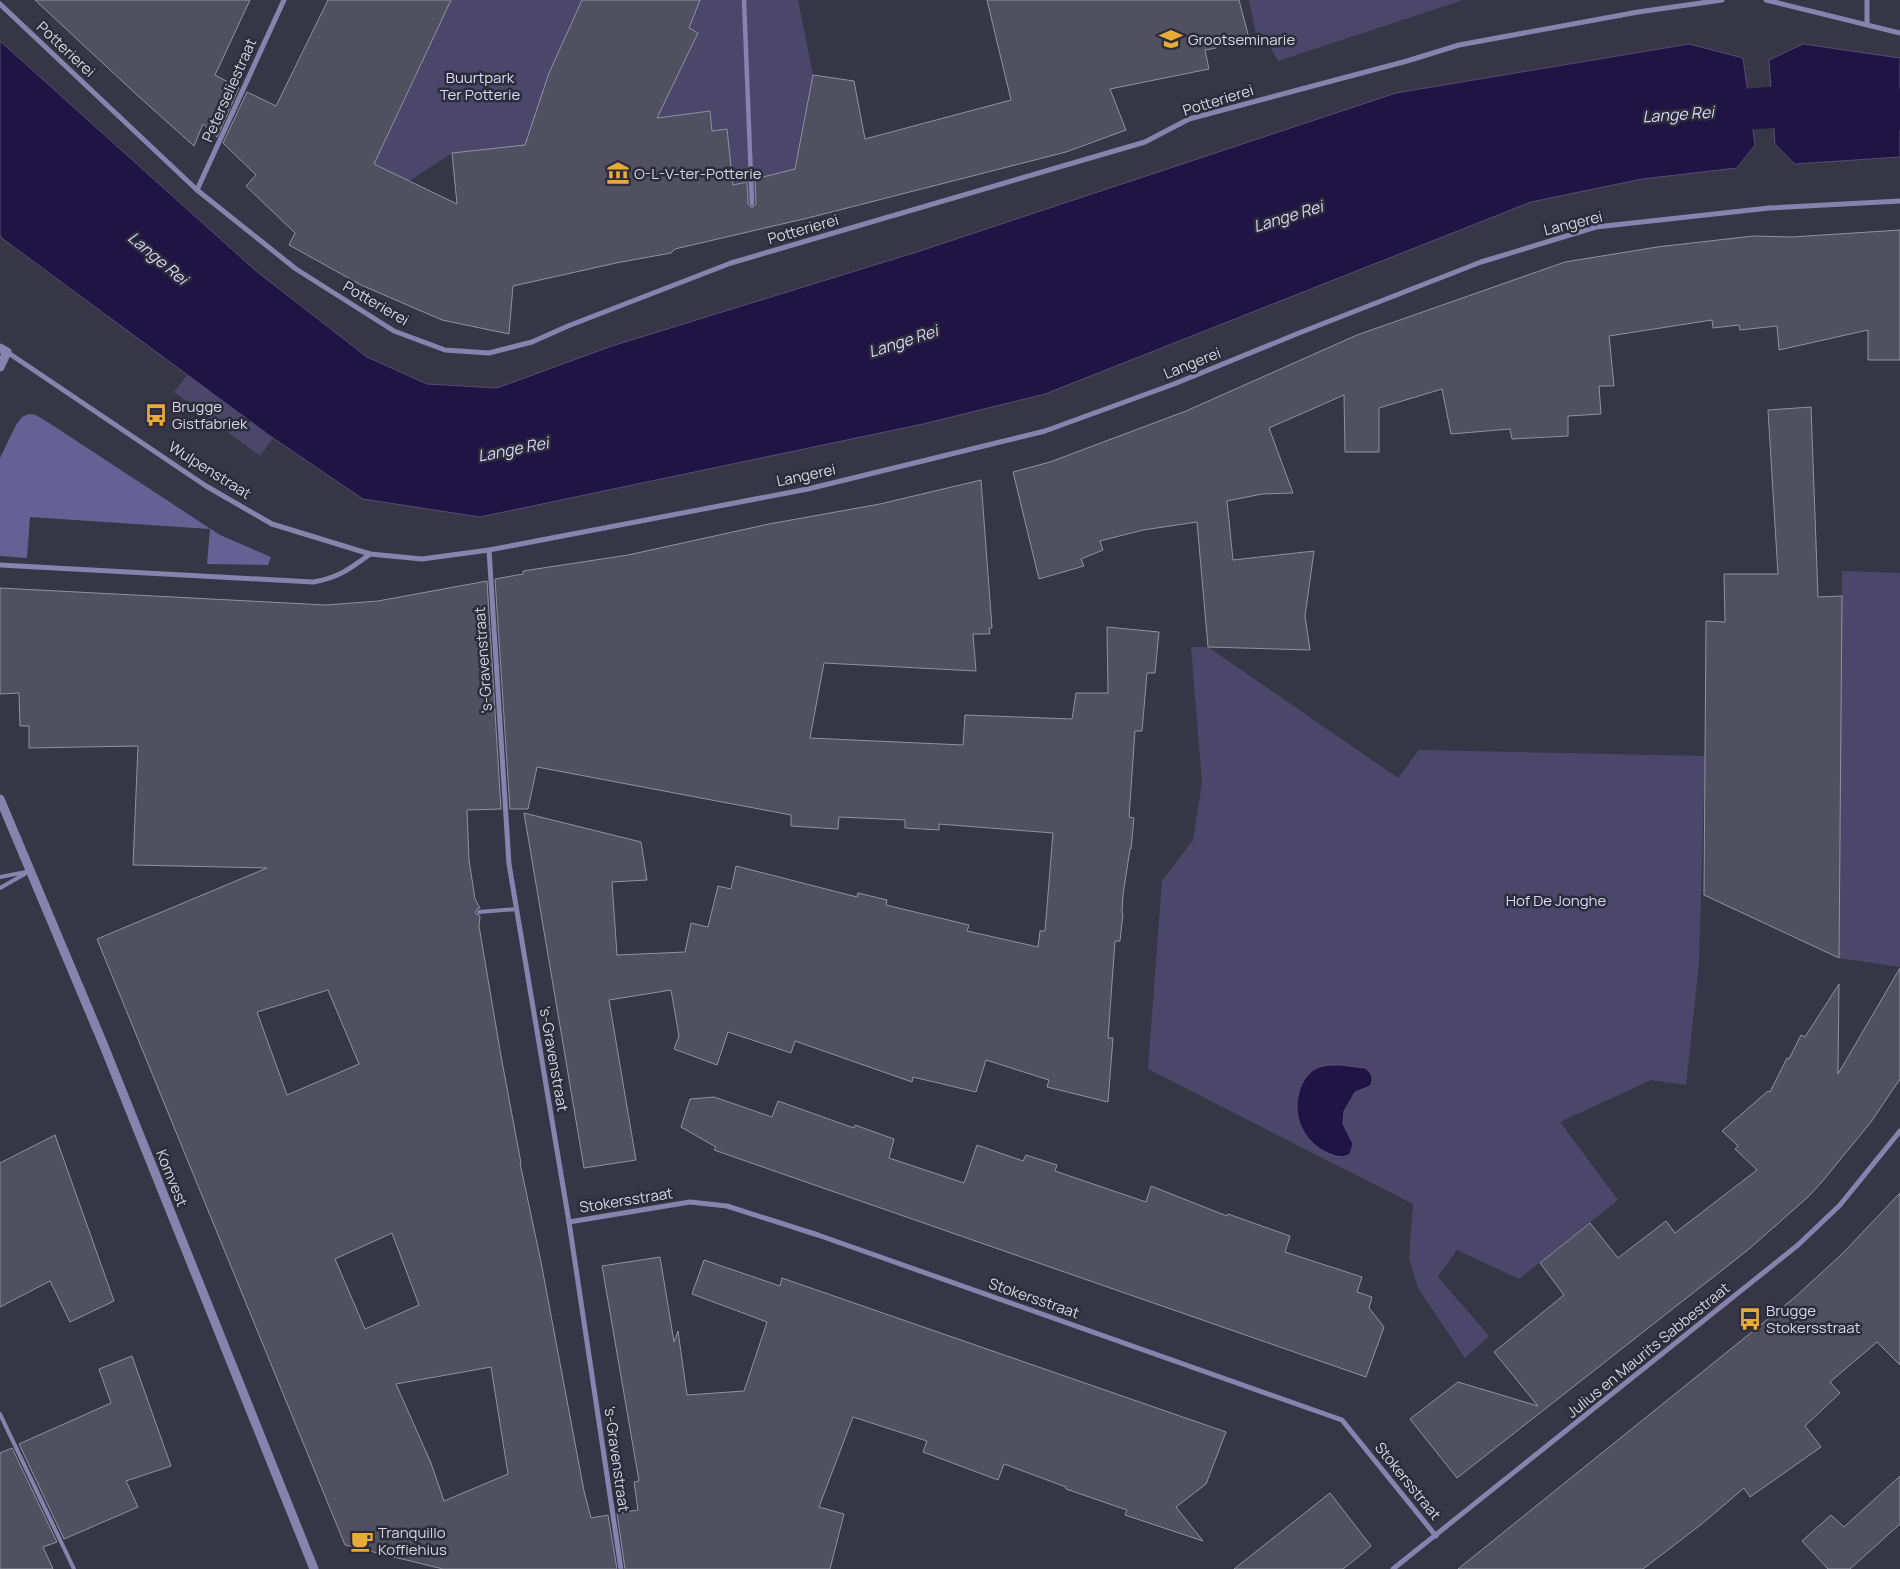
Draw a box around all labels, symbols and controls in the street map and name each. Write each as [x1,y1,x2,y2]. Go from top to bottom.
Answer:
street label: Potterierei [32,16,100,82]
school or university icon: Grootseminarie [1158,26,1184,52]
place label: Grootseminarie [1188,29,1295,50]
street label: Peterseliestraat [197,35,261,145]
park label: Buurtpark Ter Potterie [440,67,520,105]
street label: Potterierei [1180,79,1256,121]
water label: Lange Rei [1641,100,1717,127]
museum icon: O-L-V-ter-Potterie [605,160,631,186]
place label: O-L-V-ter-Potterie [634,163,762,184]
water label: Lange Rei [1250,194,1328,237]
street label: Langerei [1541,206,1605,240]
street label: Potterierei [765,209,841,249]
water label: Lange Rei [123,227,194,291]
street label: Potterierei [339,276,413,330]
water label: Lange Rei [865,319,943,363]
street label: Langerei [1160,342,1224,384]
place label: Brugge Gistfabriek [172,396,248,434]
bus stop icon: Brugge Gistfabriek [143,402,169,428]
water label: Lange Rei [476,431,553,467]
street label: Wulpenstraat [165,436,255,504]
street label: Langerei [774,458,838,492]
street label: 's-Gravenstraat [469,606,497,714]
park label: Hof De Jonghe [1506,890,1607,911]
street label: 's-Gravenstraat [534,1005,574,1113]
street label: Komvest [151,1146,193,1210]
street label: Stokersstraat [578,1182,674,1218]
street label: Stokersstraat [986,1273,1082,1323]
street label: Julius en Maurits Sabbestraat [1562,1277,1734,1423]
place label: Brugge Stokersstraat [1766,1300,1861,1338]
bus stop icon: Brugge Stokersstraat [1737,1306,1763,1332]
street label: 's-Gravenstraat [599,1405,635,1513]
street label: Stokersstraat [1370,1438,1446,1524]
place label: Tranquillo Koffiehius [378,1522,447,1560]
cafe icon: Tranquillo Koffiehius [349,1528,375,1554]

